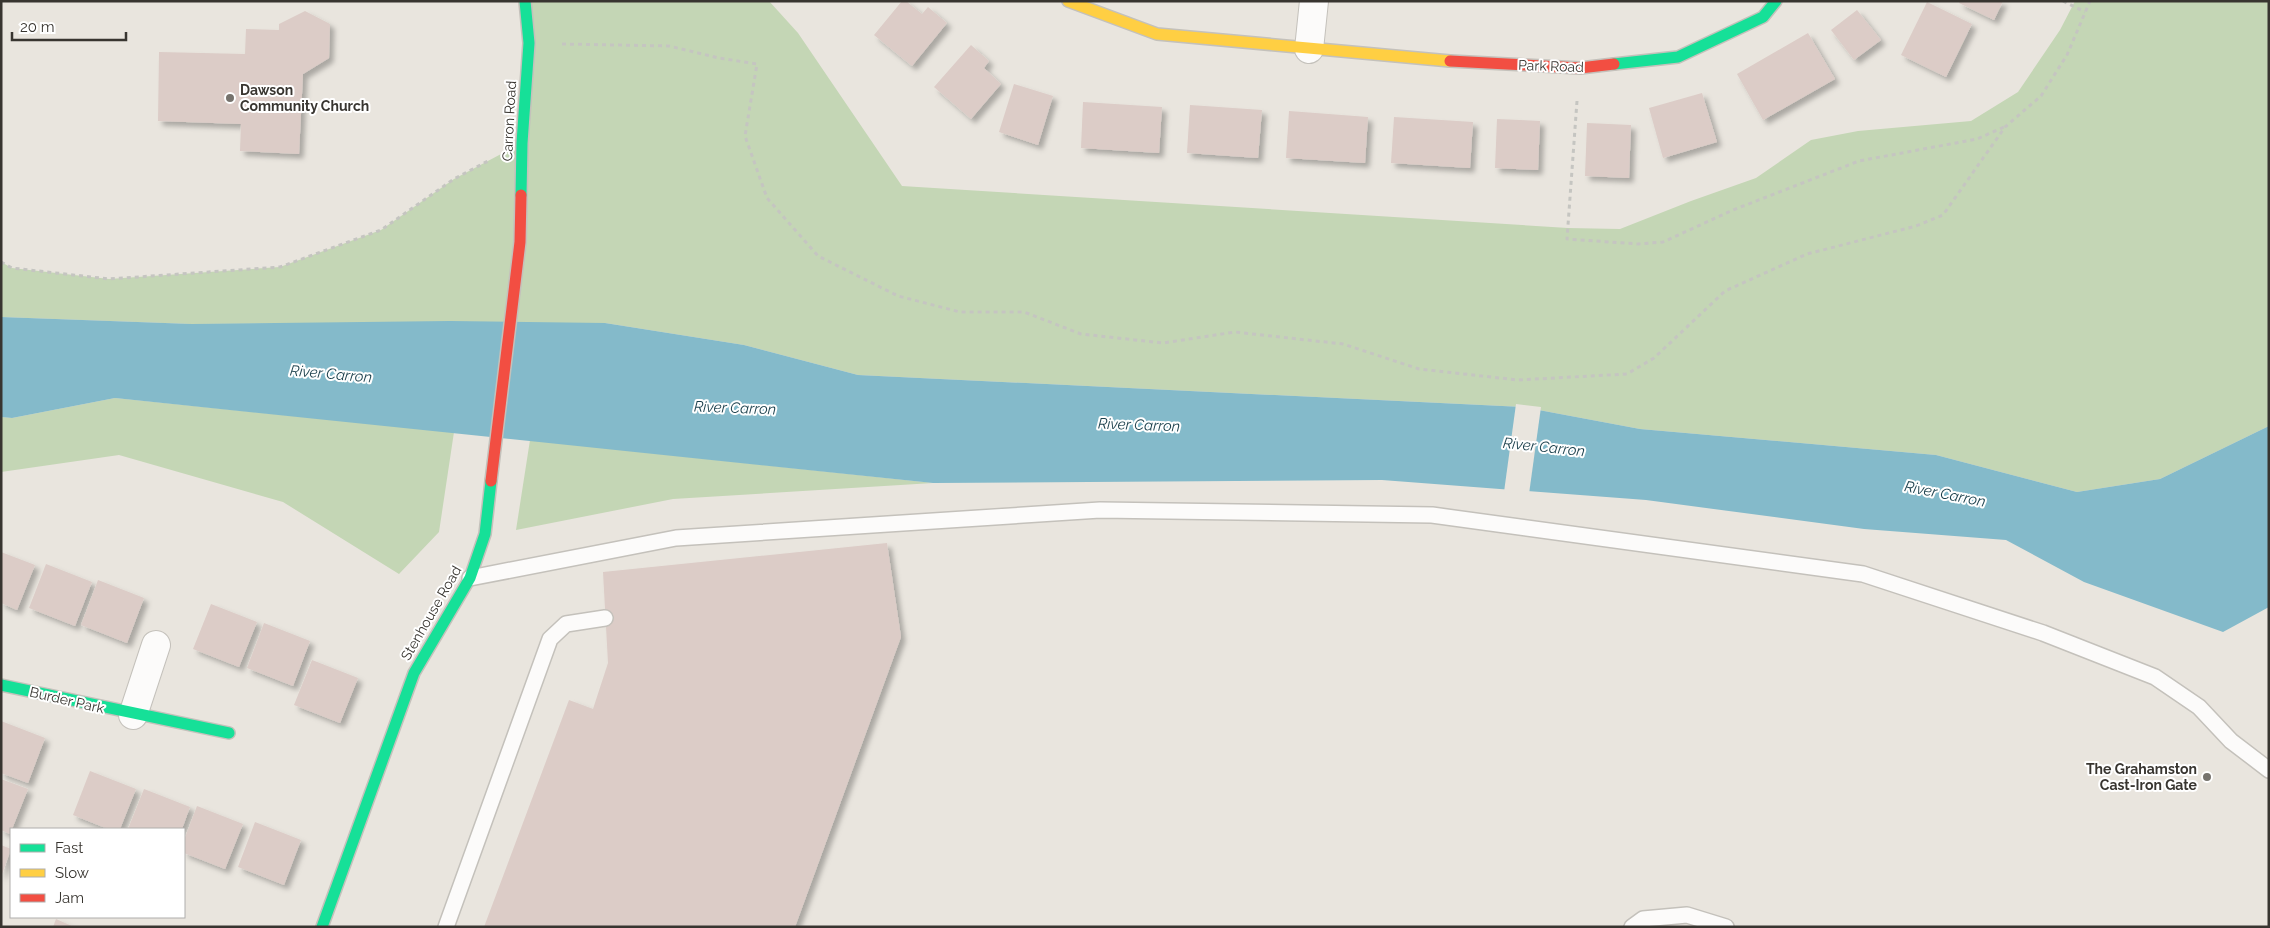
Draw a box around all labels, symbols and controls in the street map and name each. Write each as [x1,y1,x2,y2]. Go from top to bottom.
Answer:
scale bar [12,10,126,42]
text: 20 m [20,18,55,36]
street label: Park Road [1518,57,1584,75]
street label: Carron Road [499,80,519,162]
place label: Dawson Community Church [240,82,369,114]
marker: Dawson Community Church [224,92,236,104]
water label: River Carron [289,361,373,387]
water label: River Carron [694,398,776,418]
water label: River Carron [1098,415,1180,435]
water label: River Carron [1502,434,1586,460]
water label: River Carron [1903,477,1987,511]
street label: Stenhouse Road [398,563,464,663]
street label: Burder Park [28,684,106,716]
place label: The Grahamston Cast-Iron Gate [2086,761,2198,793]
marker: The Grahamston Cast-Iron Gate [2201,771,2213,783]
legend [10,828,185,918]
text: Fast [55,839,83,857]
text: Slow [55,864,89,882]
text: Jam [55,889,84,907]

